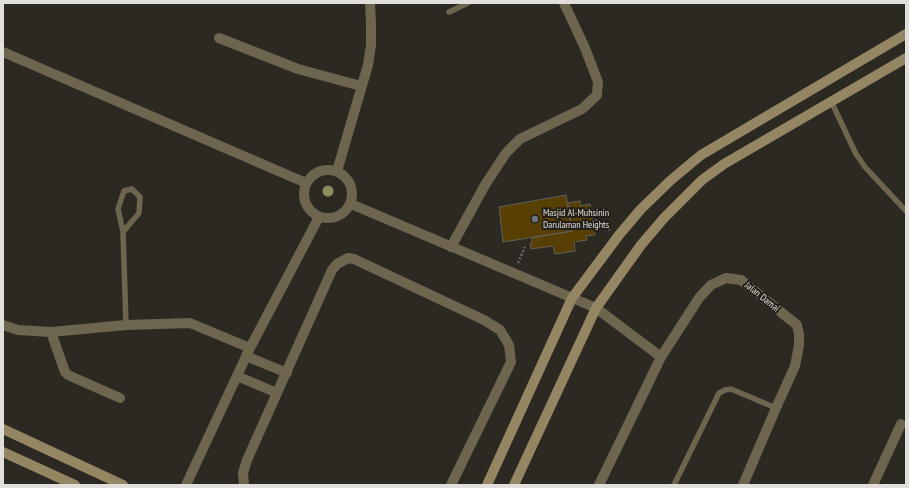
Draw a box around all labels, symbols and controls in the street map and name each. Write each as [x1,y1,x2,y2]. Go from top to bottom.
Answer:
place label: Masjid Al-Muhsinin Darulaman Heights [543,207,609,230]
marker: Masjid Al-Muhsinin Darulaman Heights [530,214,540,224]
street label: Jalan Damai [742,279,782,315]

